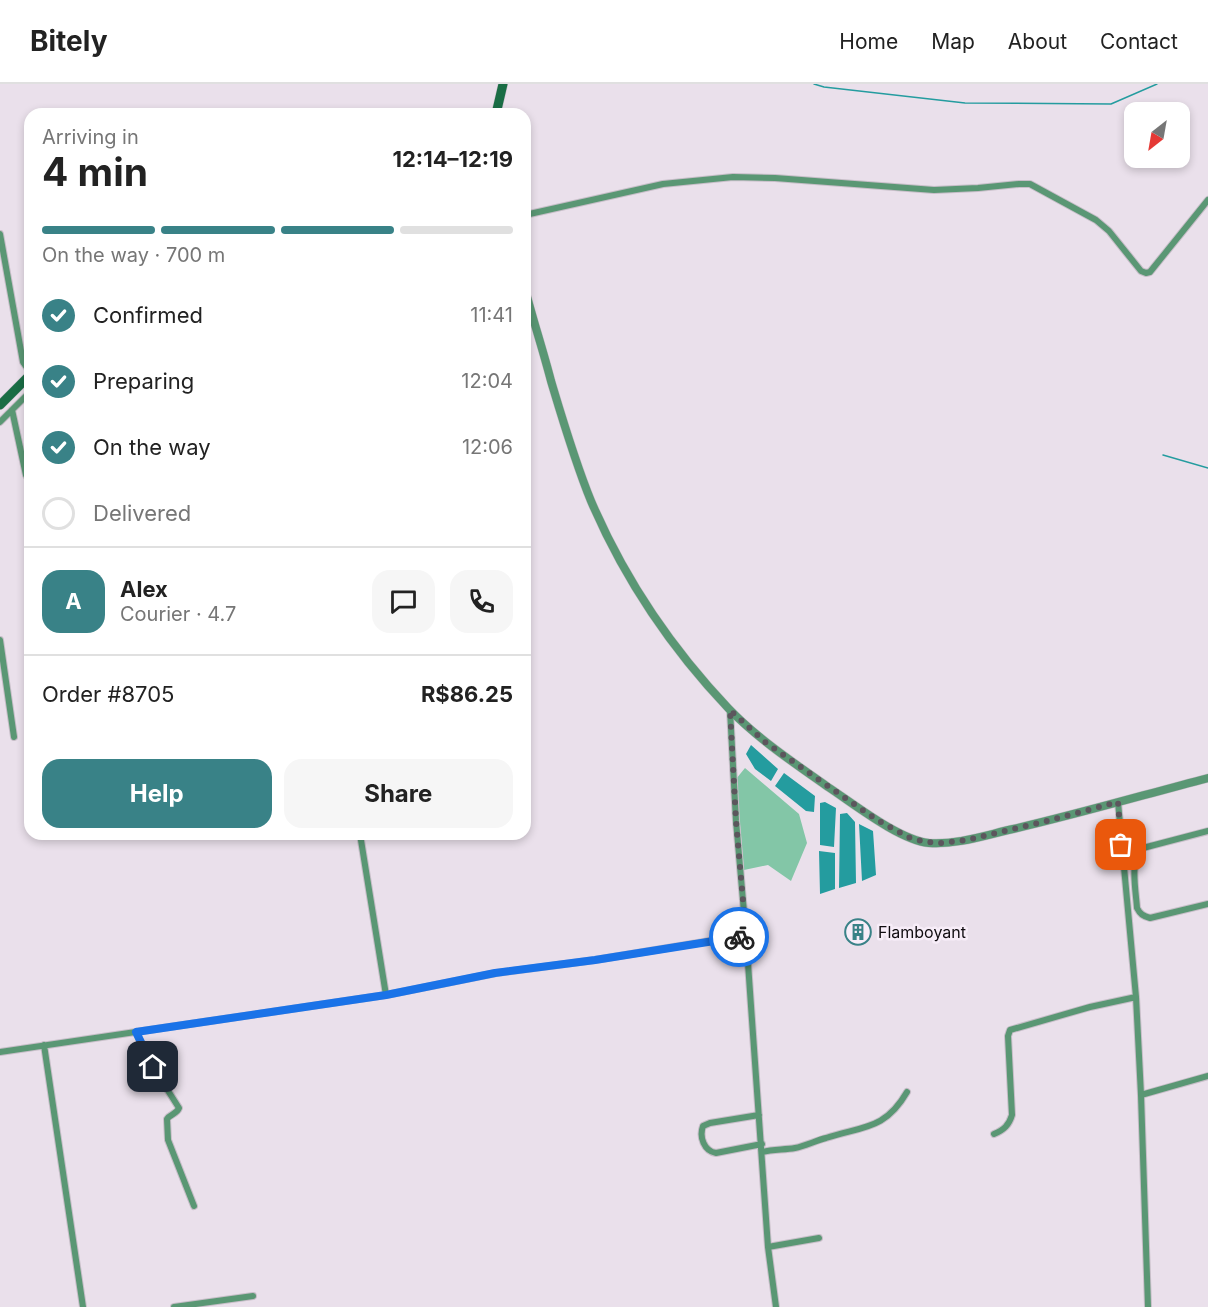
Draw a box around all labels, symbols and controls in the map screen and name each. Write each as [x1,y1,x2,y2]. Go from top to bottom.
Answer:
text: Bitely [30,24,108,58]
text: Home [839,29,898,54]
text: Map [931,29,975,54]
text: About [1008,29,1067,54]
text: Contact [1100,29,1178,54]
north arrow [1124,102,1190,168]
map controls [1124,102,1190,168]
text: Arriving in [42,125,139,149]
text: 12:14–12:19 [392,146,513,172]
text: 4 min [42,148,148,195]
text: On the way · 700 m [42,243,225,267]
icon: check [42,299,75,332]
text: Confirmed [93,302,203,328]
text: 11:41 [470,303,513,327]
icon: check [42,365,75,398]
text: Preparing [93,368,194,394]
text: 12:04 [461,369,513,393]
icon: check [42,431,75,464]
text: On the way [93,434,211,460]
text: 12:06 [462,435,513,459]
text: Delivered [93,500,191,526]
button: chat [372,570,435,633]
button: phone [450,570,513,633]
text: Alex [120,576,168,602]
text: A [65,588,82,614]
text: Courier · 4.7 [120,602,236,626]
text: Order #8705 [42,681,174,707]
text: R$86.25 [421,681,513,707]
button: Help [42,759,272,828]
button: Share [284,759,513,828]
pin [1095,819,1146,870]
icon: bag [1104,828,1137,861]
courier [709,907,769,967]
building icon: Flamboyant [843,917,873,947]
icon: bike [723,921,756,954]
place label: Flamboyant [878,922,966,942]
pin [127,1041,178,1092]
icon: home [136,1050,169,1083]

